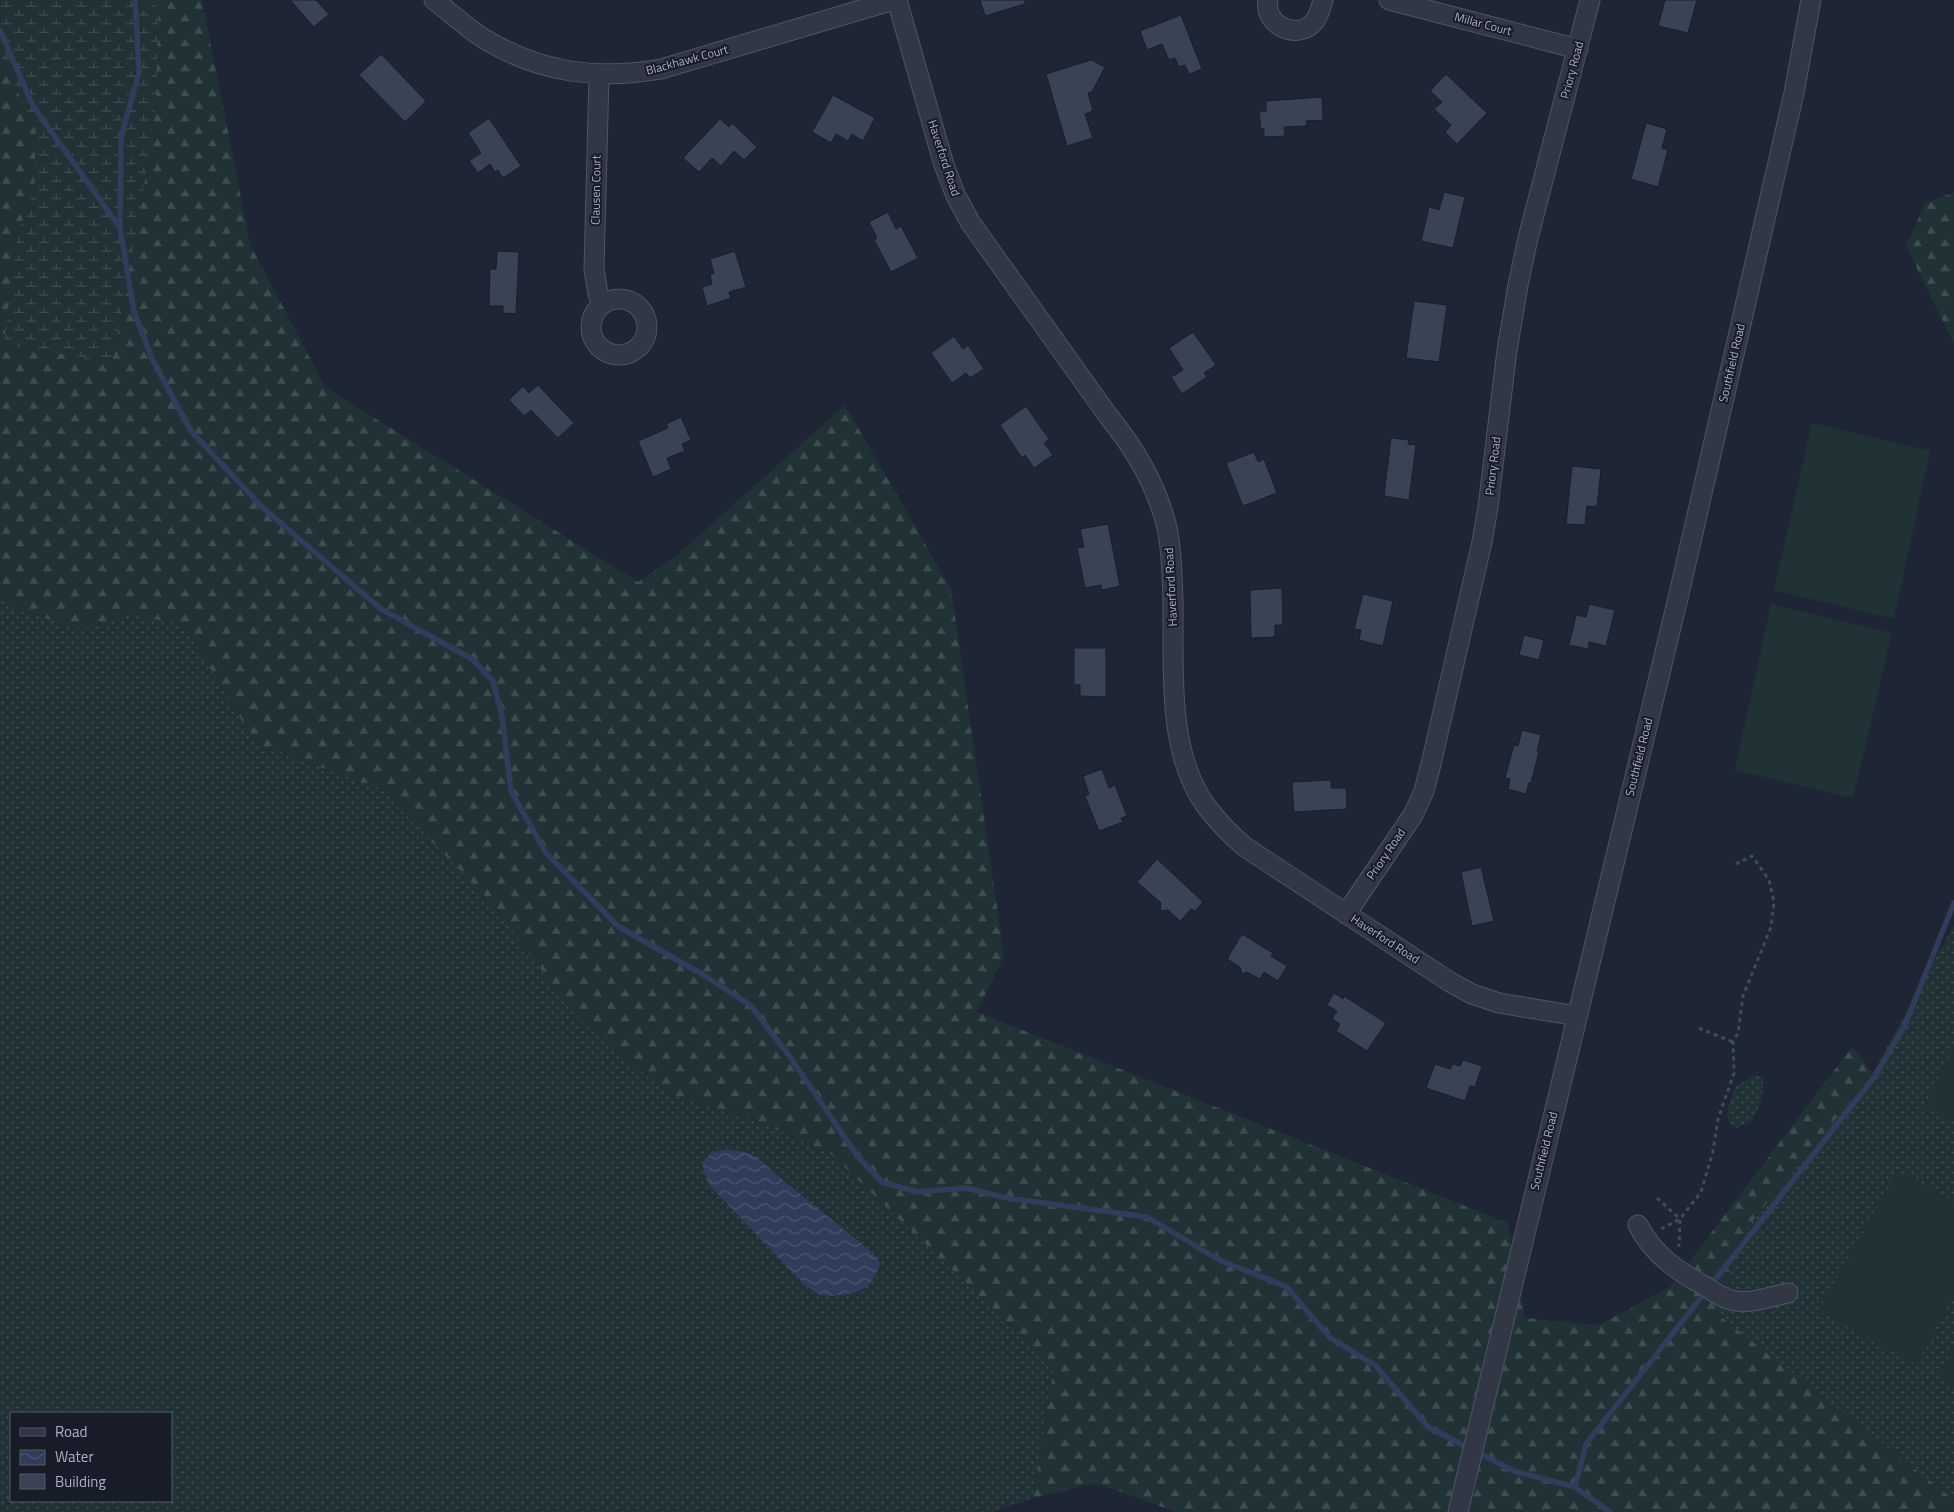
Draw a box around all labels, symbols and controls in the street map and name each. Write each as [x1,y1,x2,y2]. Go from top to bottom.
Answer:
street label: Millar Court [1452,7,1515,40]
street label: Blackhawk Court [644,39,731,80]
street label: Priory Road [1555,39,1588,101]
street label: Haverford Road [923,117,966,198]
street label: Clausen Court [585,154,606,225]
street label: Southfield Road [1713,322,1750,404]
street label: Priory Road [1479,436,1506,496]
street label: Haverford Road [1159,547,1182,627]
street label: Southfield Road [1620,716,1657,798]
street label: Priory Road [1361,824,1410,883]
street label: Haverford Road [1347,909,1424,968]
street label: Southfield Road [1525,1110,1562,1192]
legend [10,1412,172,1502]
text: Road [55,1420,87,1443]
text: Water [55,1445,94,1468]
text: Building [55,1470,106,1493]

